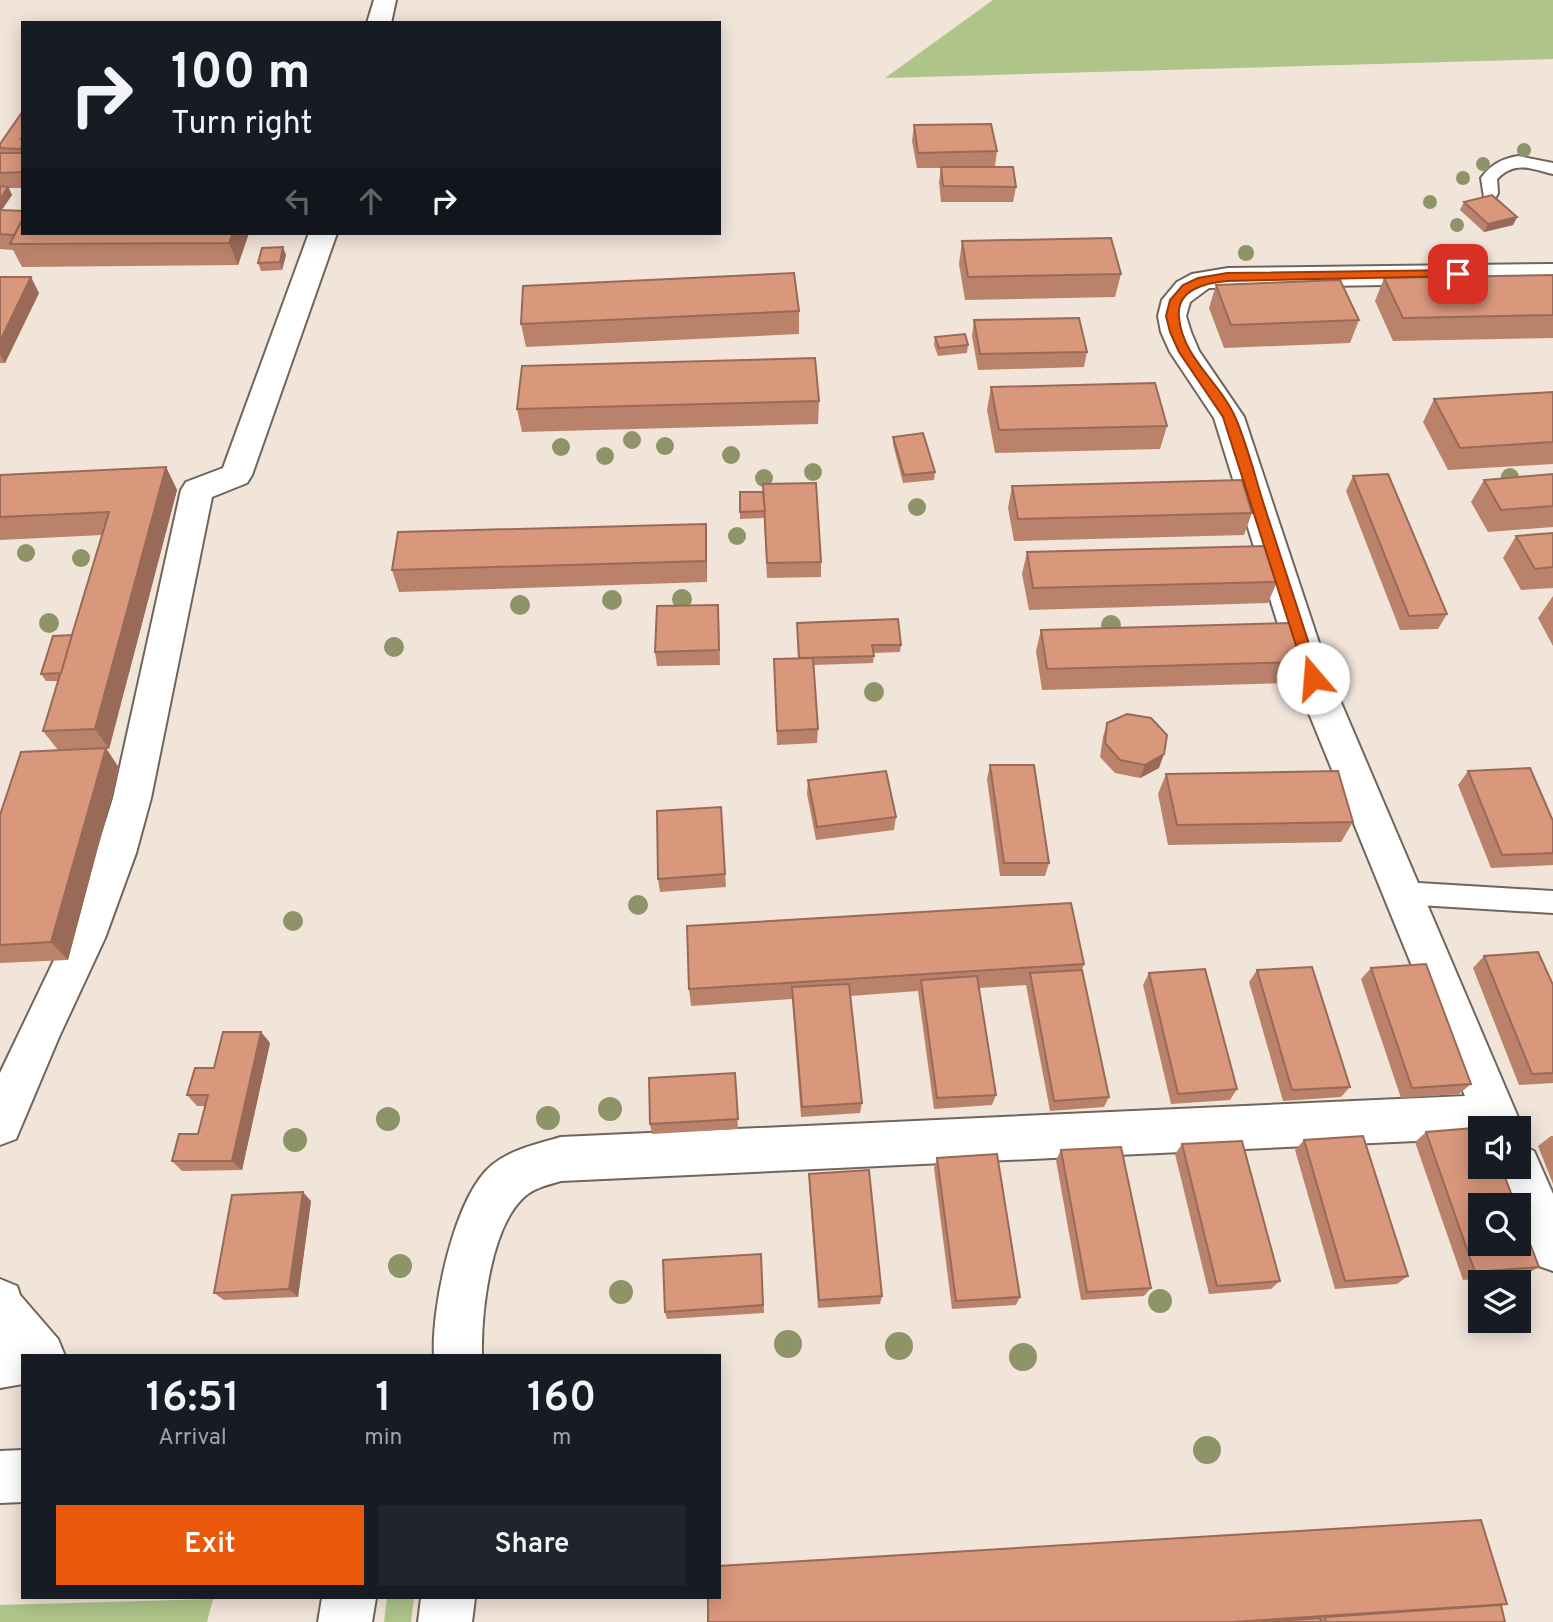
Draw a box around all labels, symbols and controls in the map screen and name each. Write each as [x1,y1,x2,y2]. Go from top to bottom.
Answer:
text: 100 m [171,44,310,106]
icon: right [56,49,147,140]
text: Turn right [171,105,313,145]
icon: left [279,182,317,220]
icon: ahead [352,182,390,220]
icon: right [425,182,463,220]
pin [1428,244,1488,304]
icon: arrive [1439,255,1477,293]
position arrow [1276,641,1350,715]
map controls [1468,1116,1531,1333]
button: sound [1468,1116,1531,1179]
button: search [1468,1193,1531,1256]
button: layers [1468,1270,1531,1333]
text: 16:51 [146,1373,240,1426]
text: 1 [375,1373,392,1426]
text: 160 [527,1373,596,1426]
text: Arrival [158,1424,227,1453]
text: min [364,1424,403,1453]
text: m [552,1424,571,1453]
button: Exit [56,1505,364,1585]
button: Share [378,1505,686,1585]

